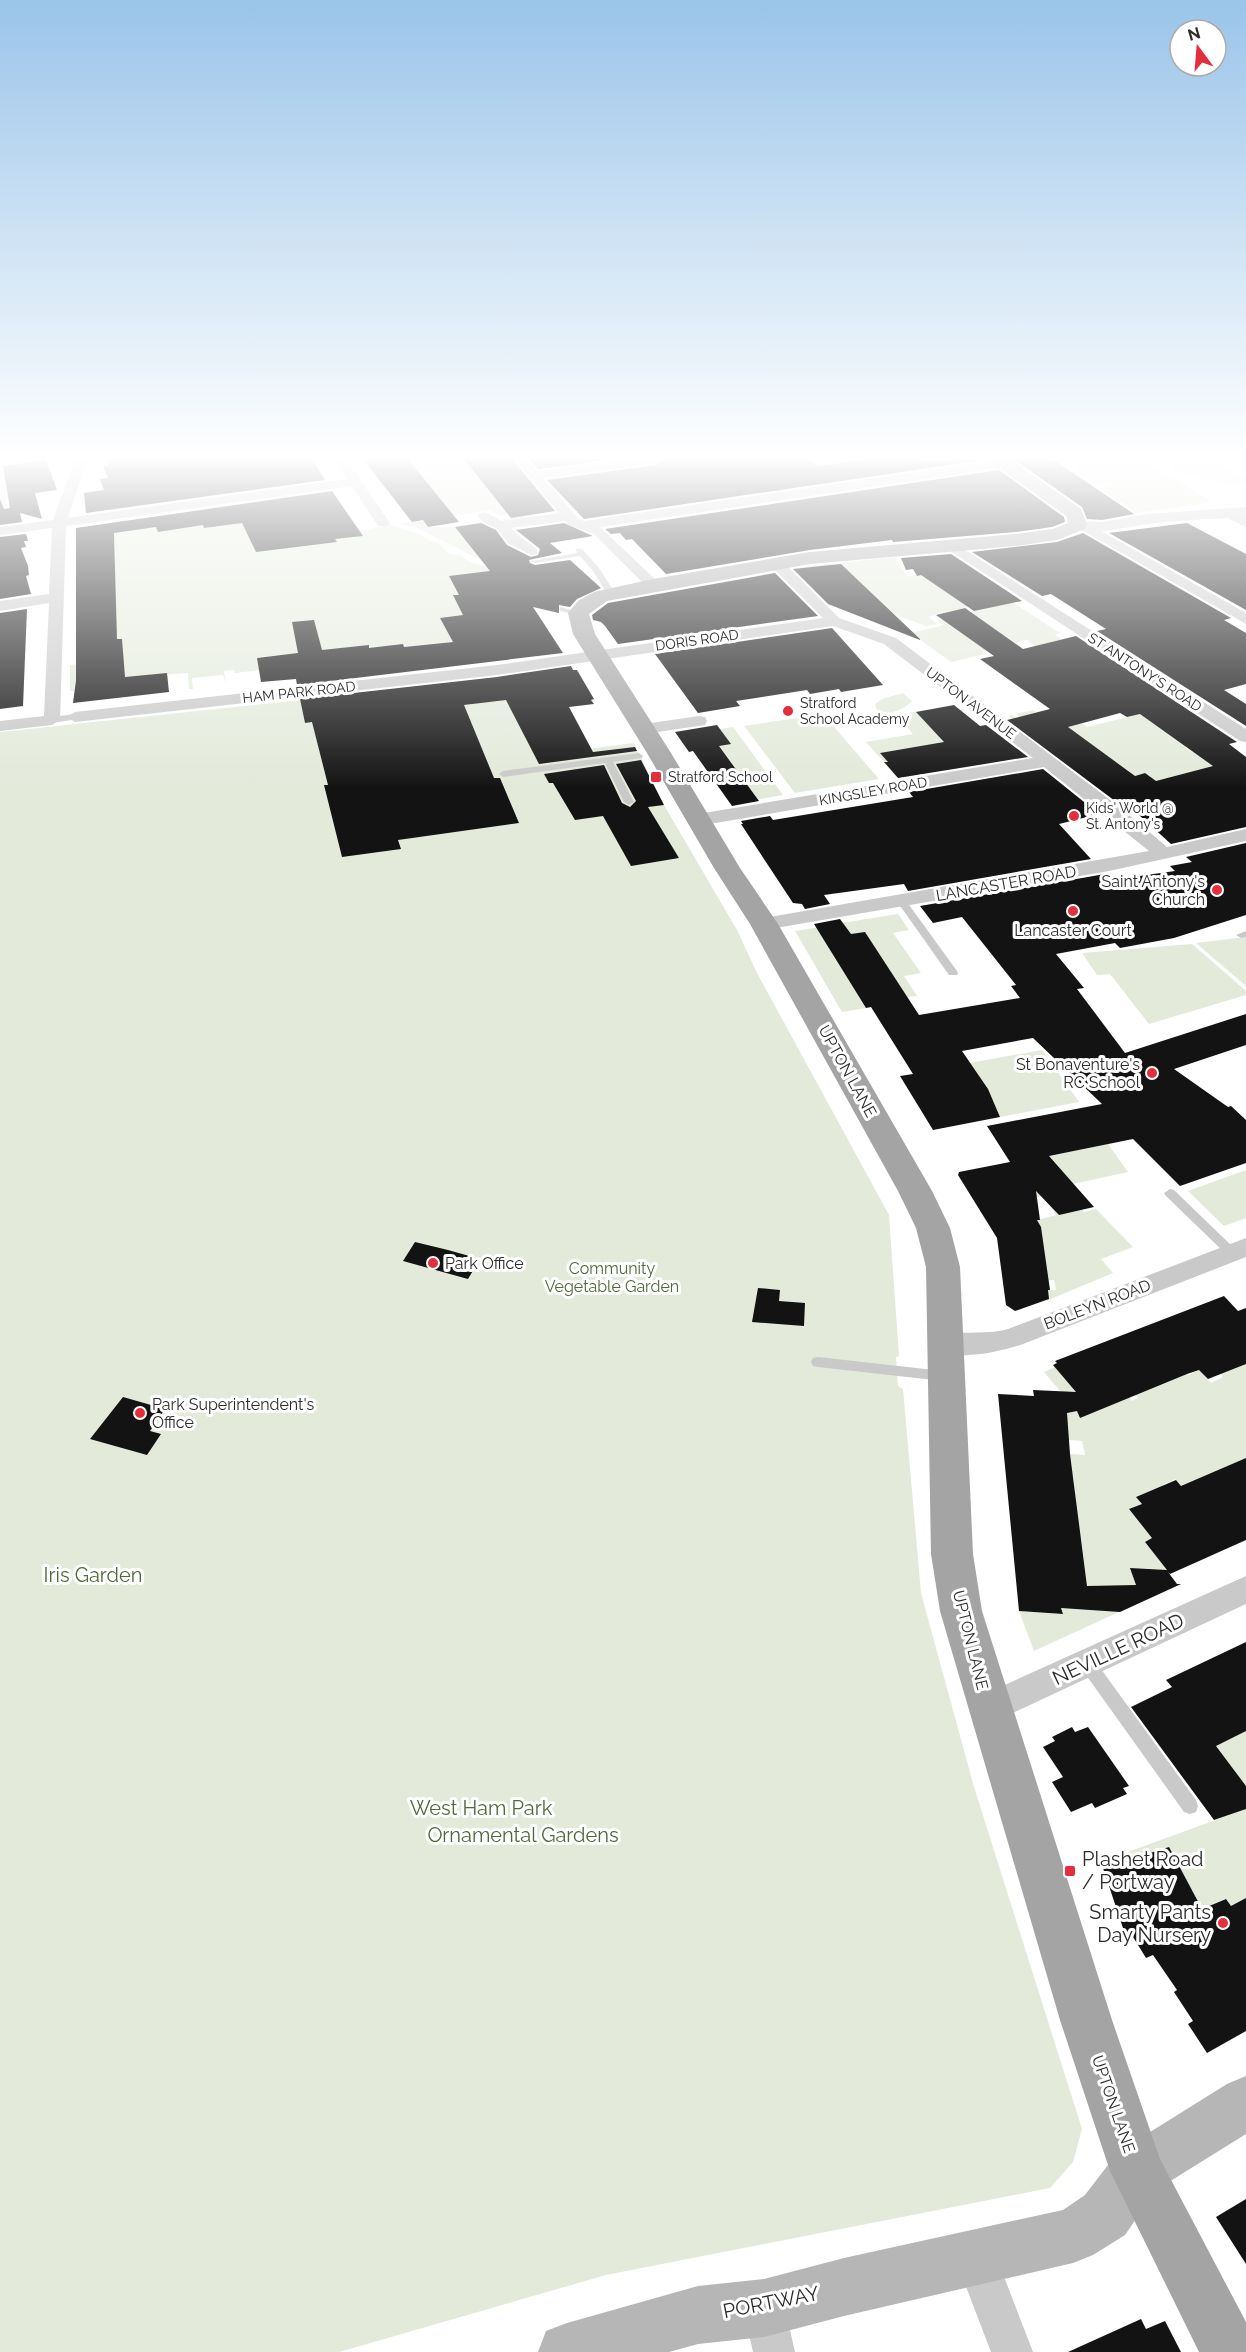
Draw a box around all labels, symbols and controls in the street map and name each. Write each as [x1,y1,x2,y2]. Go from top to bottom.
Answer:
north arrow [1168,18,1228,78]
text: N [1186,23,1202,45]
street label: DORIS ROAD [654,626,740,654]
street label: ST ANTONY'S ROAD [1085,629,1205,715]
street label: UPTON AVENUE [923,664,1019,742]
street label: HAM PARK ROAD [242,678,356,706]
place label: Stratford School Academy [800,695,910,727]
marker: Stratford School Academy [781,704,795,718]
place label: Stratford School [668,769,773,785]
marker: Stratford School [649,770,663,784]
street label: KINGSLEY ROAD [818,774,928,808]
place label: Kids' World @ St. Antony's [1086,800,1174,832]
marker: Kids' World @ St. Antony's [1067,809,1081,823]
street label: LANCASTER ROAD [935,862,1078,905]
place label: Saint Antony's Church [1102,872,1205,909]
marker: Saint Antony's Church [1210,883,1224,897]
marker: Lancaster Court [1066,904,1080,918]
place label: Lancaster Court [1014,921,1132,940]
street label: UPTON LANE [815,1022,881,1121]
place label: St Bonaventure's RC School [1016,1055,1141,1092]
marker: St Bonaventure's RC School [1145,1066,1159,1080]
place label: Park Office [445,1254,524,1273]
marker: Park Office [426,1256,440,1270]
park label: Community Vegetable Garden [545,1259,679,1296]
street label: BOLEYN ROAD [1041,1275,1153,1334]
place label: Park Superintendent's Office [152,1395,314,1432]
marker: Park Superintendent's Office [133,1406,147,1420]
park label: Iris Garden [44,1563,142,1587]
street label: UPTON LANE [949,1588,992,1692]
street label: NEVILLE ROAD [1049,1608,1187,1690]
park label: West Ham Park [410,1796,553,1820]
park label: Ornamental Gardens [427,1823,619,1847]
place label: Plashet Road / Portway [1082,1847,1204,1894]
marker: Plashet Road / Portway [1063,1864,1077,1878]
place label: Smarty Pants Day Nursery [1089,1900,1211,1947]
marker: Smarty Pants Day Nursery [1216,1916,1230,1930]
street label: UPTON LANE [1088,2053,1139,2156]
street label: PORTWAY [721,2281,821,2323]

